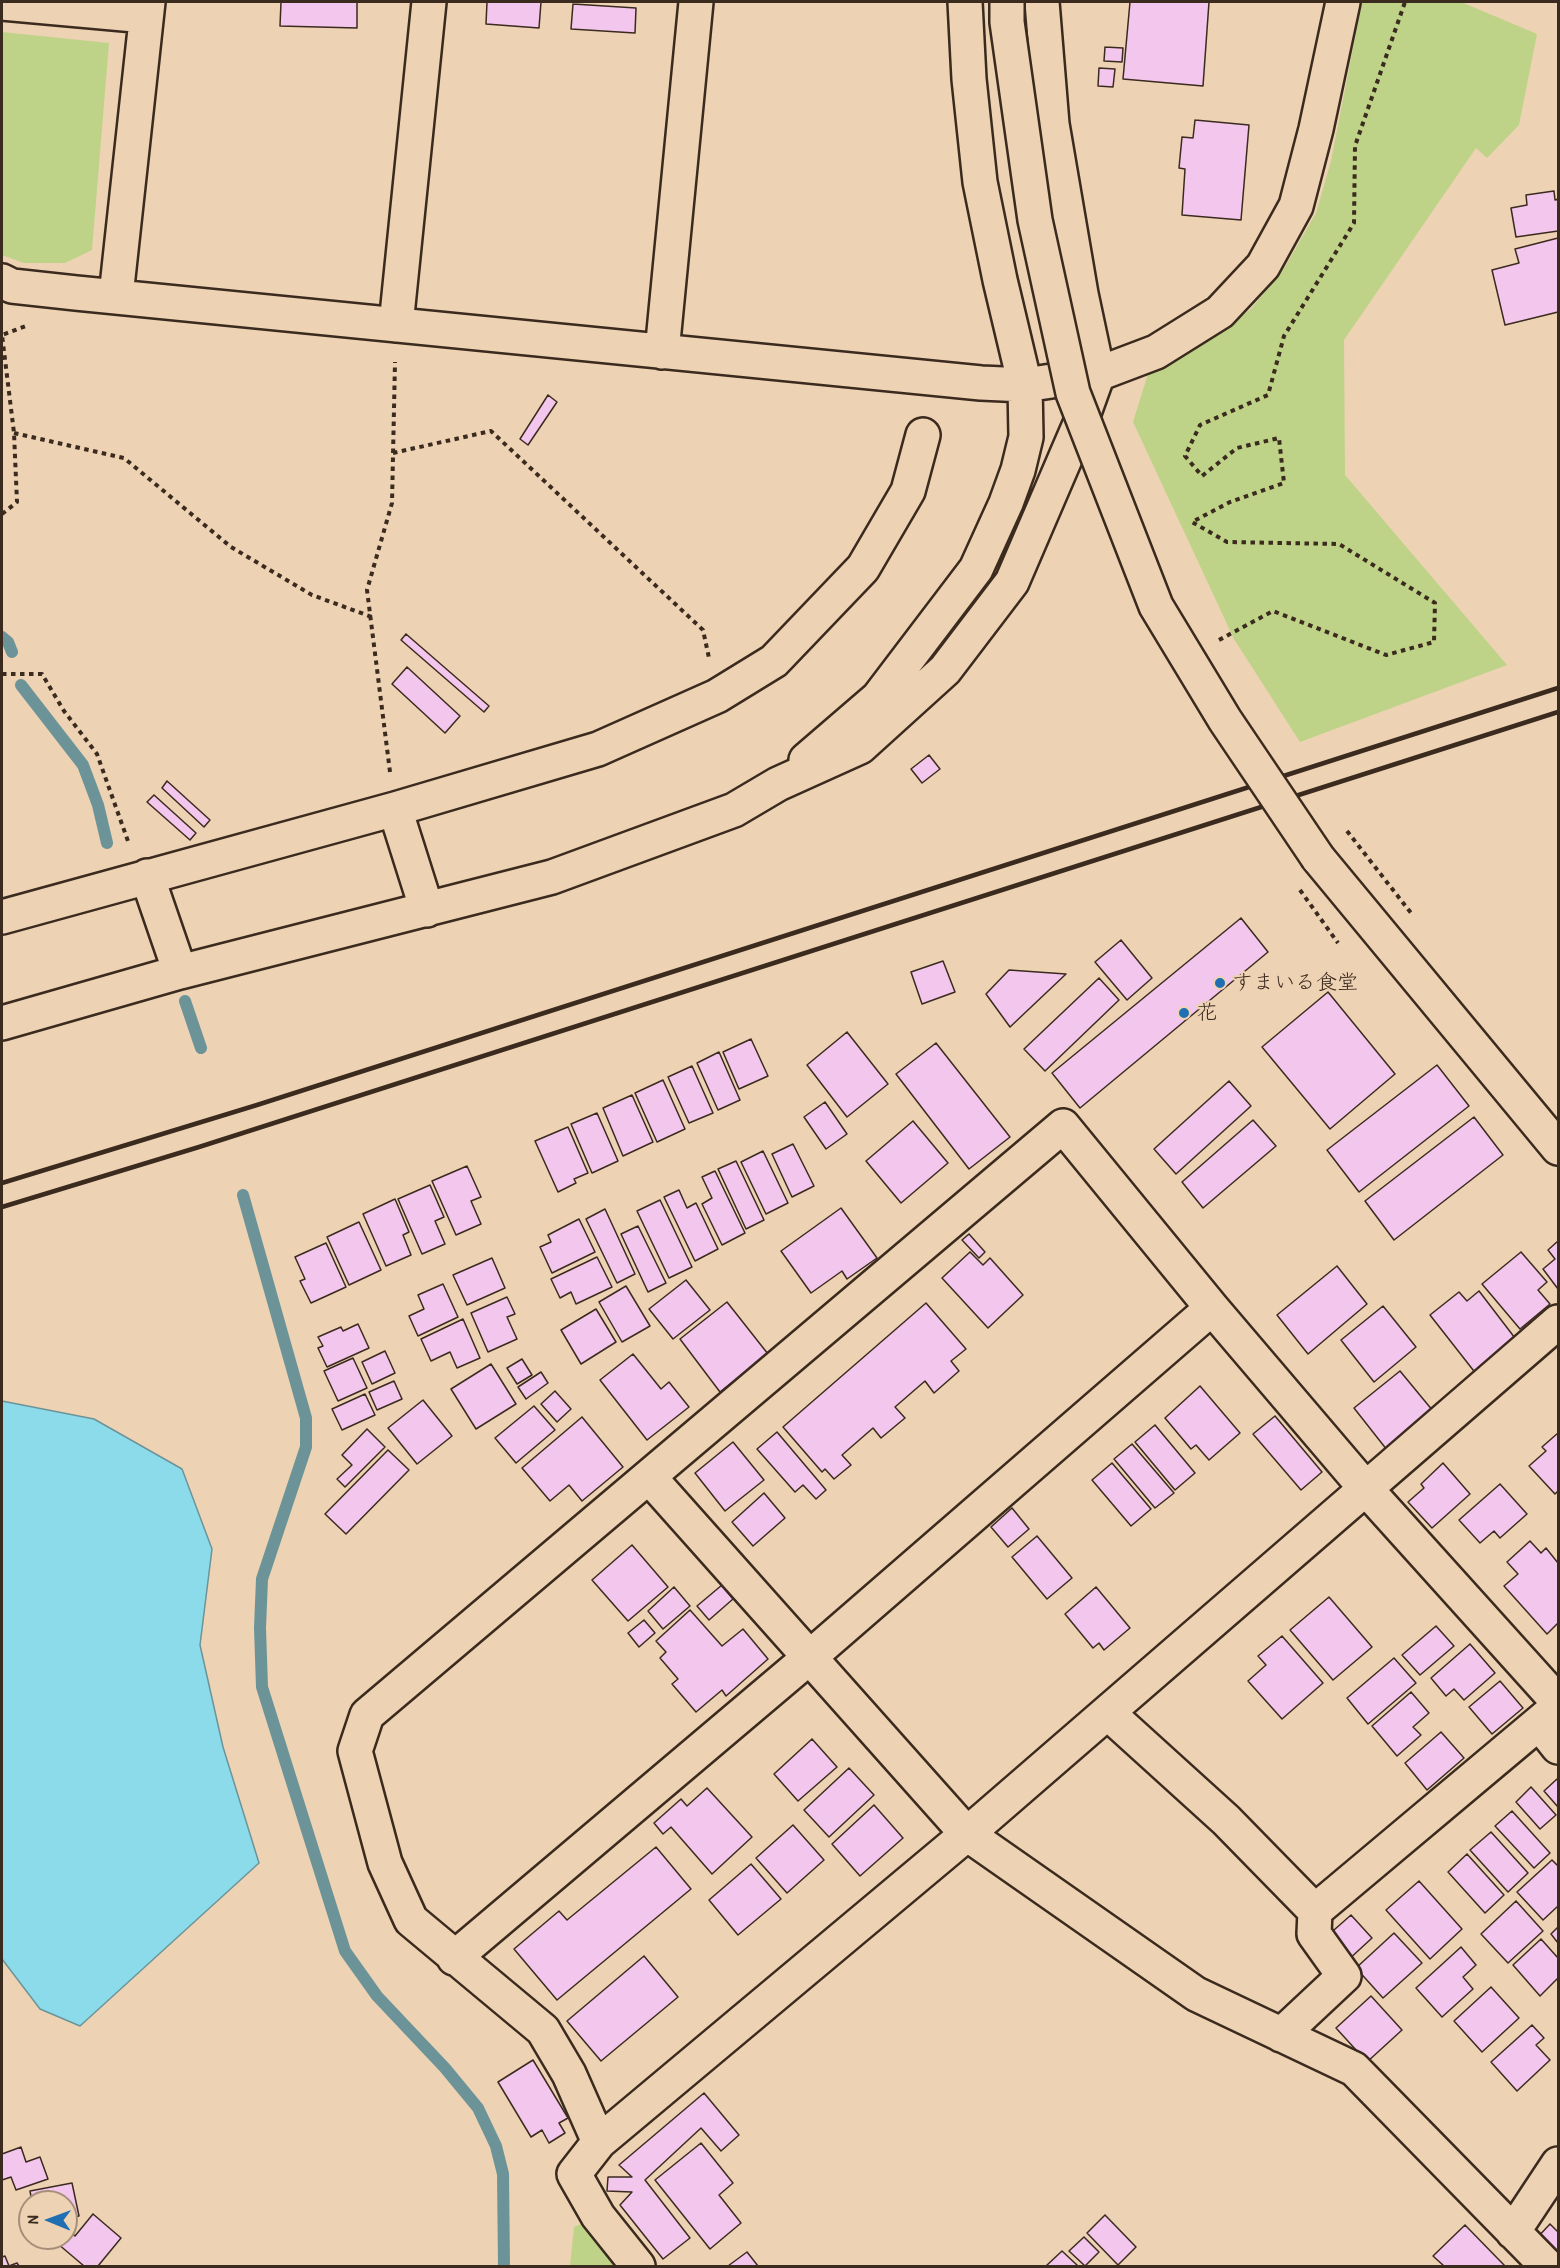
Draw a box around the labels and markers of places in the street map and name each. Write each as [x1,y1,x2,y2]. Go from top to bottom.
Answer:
place label: すまいる食堂 [1232,970,1358,996]
marker: すまいる食堂 [1213,976,1227,990]
place label: 花 [1196,1000,1217,1026]
marker: 花 [1177,1006,1191,1020]

